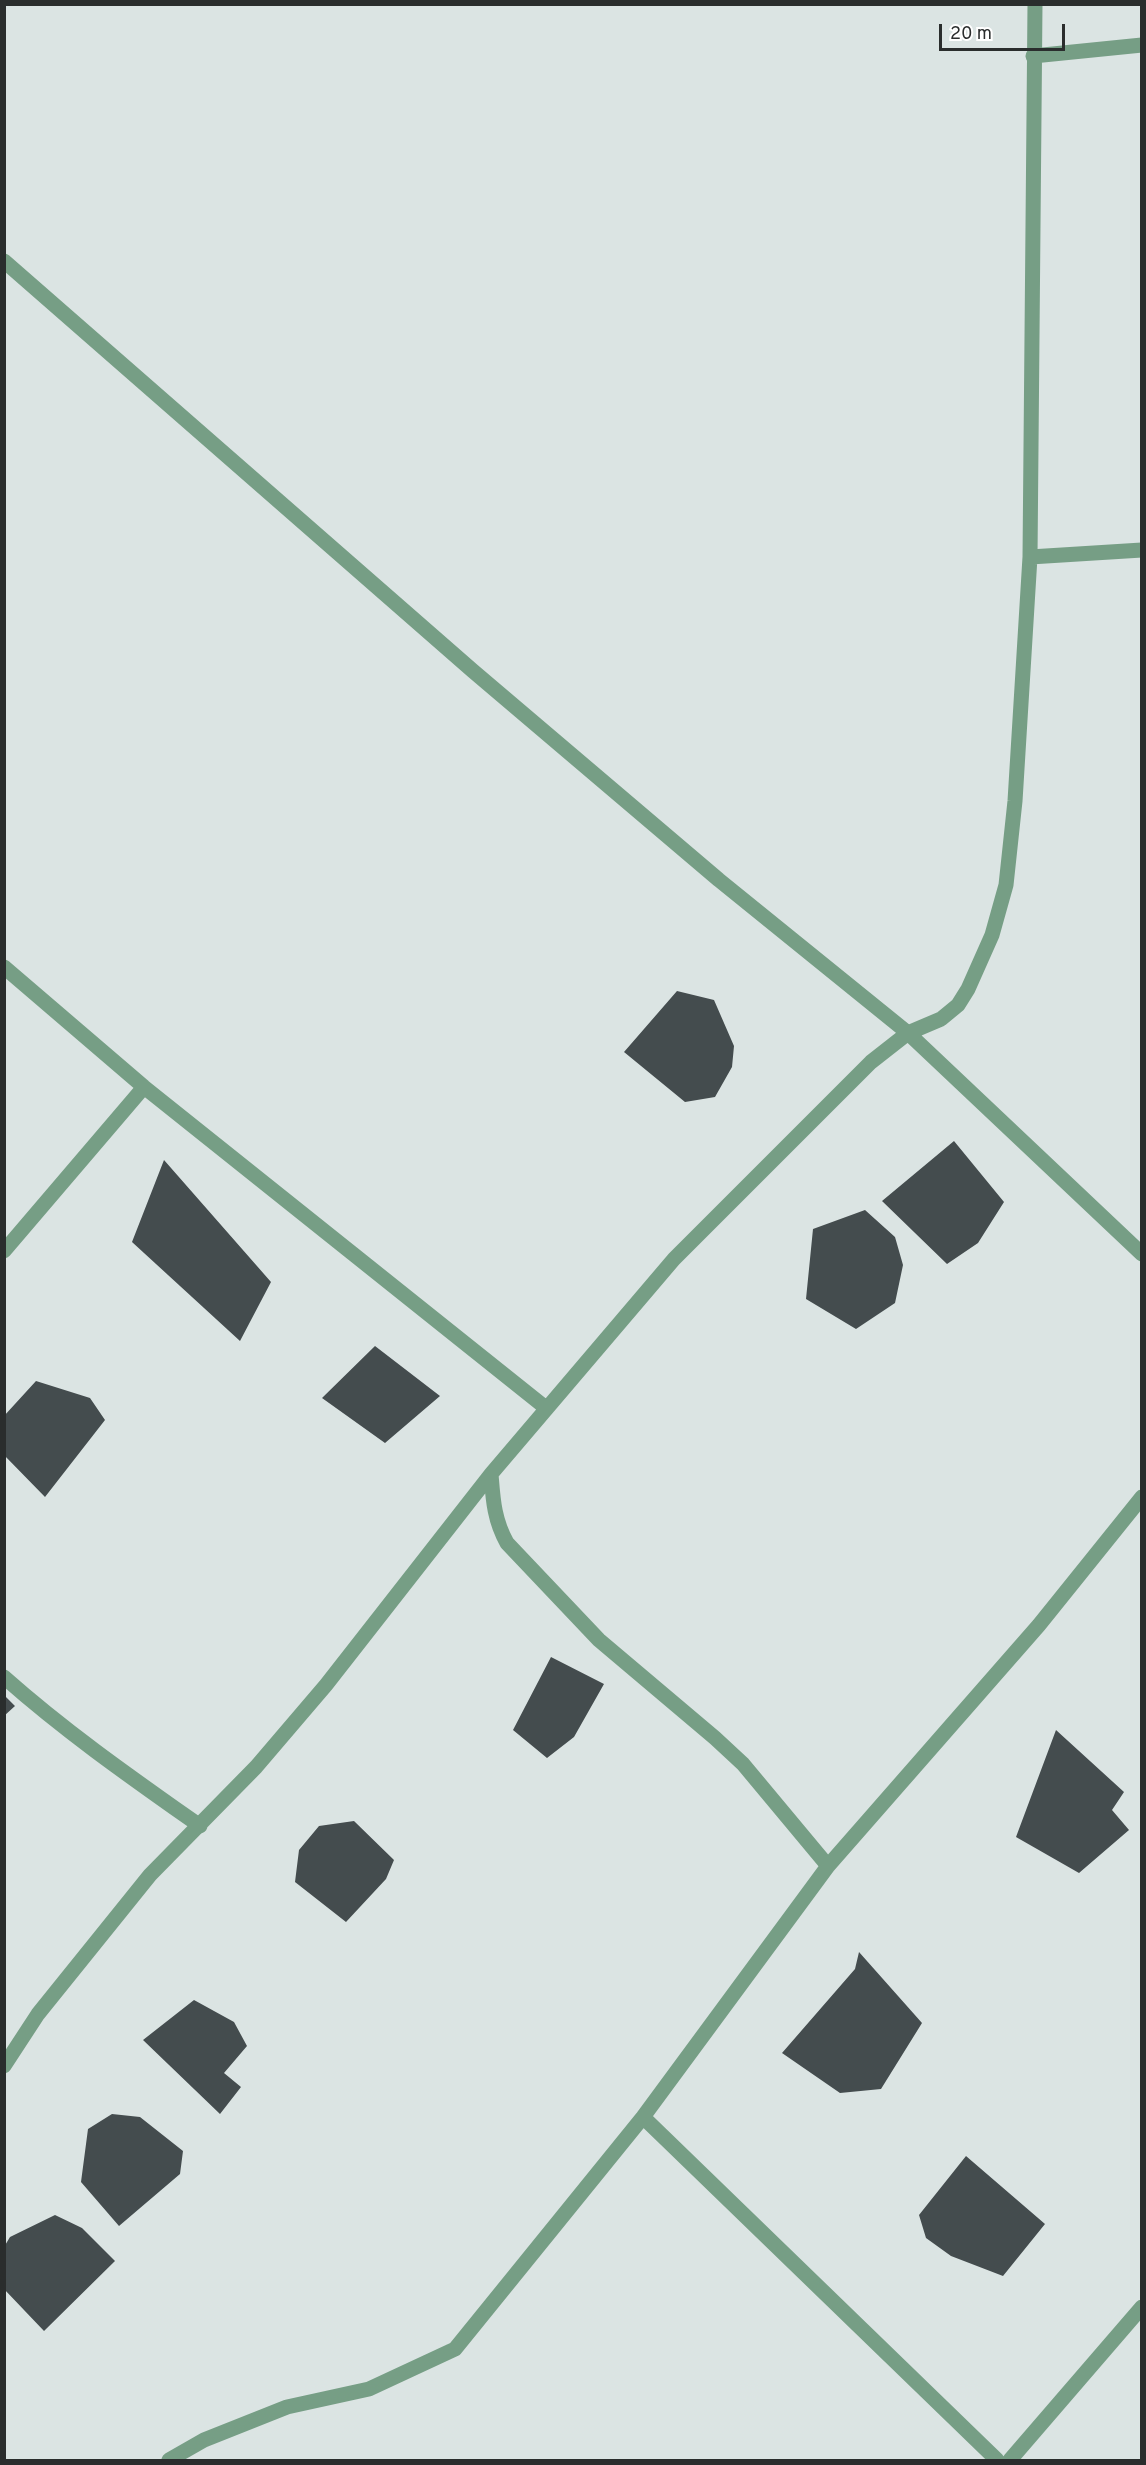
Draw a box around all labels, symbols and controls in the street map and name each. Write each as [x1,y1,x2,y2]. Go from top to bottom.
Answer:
scale bar [942,12,1068,50]
text: 20 m [950,23,992,46]

